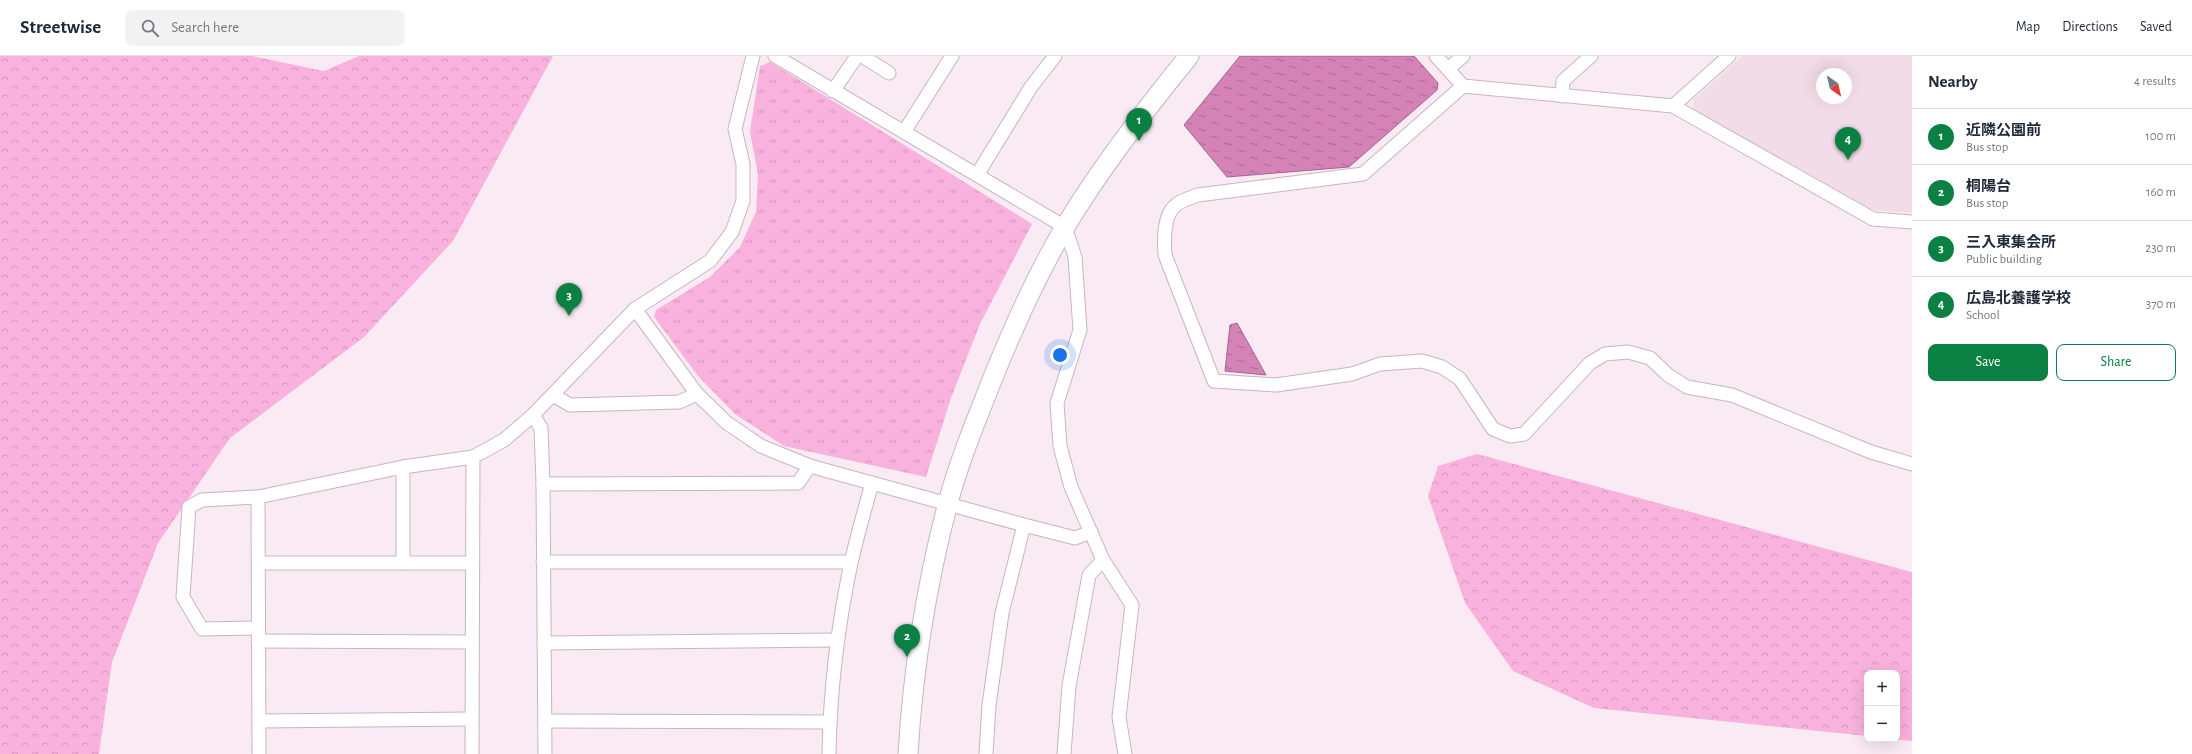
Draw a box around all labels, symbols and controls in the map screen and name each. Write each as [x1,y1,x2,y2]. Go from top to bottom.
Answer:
search box [125,10,405,46]
icon: search [139,17,161,39]
text: Streetwise [20,18,101,37]
text: Search here [171,20,239,35]
text: Map [2016,20,2040,34]
text: Directions [2062,20,2118,34]
text: Saved [2140,20,2172,34]
north arrow [1816,68,1852,104]
text: Nearby [1928,73,1978,90]
text: 4 results [2134,75,2176,88]
pin: 1 [1126,108,1152,141]
text: 近隣公園前 [1966,123,2041,138]
pin: 4 [1835,127,1861,160]
text: 1 [1939,130,1943,143]
text: 100 m [2145,130,2176,143]
text: Bus stop [1966,141,2008,154]
text: 桐陽台 [1966,179,2011,194]
text: 2 [1938,186,1944,199]
text: 160 m [2146,186,2176,199]
text: Bus stop [1966,197,2008,210]
text: 三入東集会所 [1966,235,2056,250]
text: 3 [1938,242,1944,255]
text: 230 m [2145,242,2176,255]
text: Public building [1966,253,2042,266]
pin: 3 [556,283,582,316]
text: 広島北養護学校 [1966,291,2071,306]
text: 4 [1938,298,1944,311]
text: 370 m [2146,298,2176,311]
text: School [1966,309,2000,322]
button: Save [1928,344,2048,381]
button: Share [2056,344,2176,381]
your location [1050,345,1070,365]
pin: 2 [894,624,920,657]
map controls [1864,670,1900,742]
button: + [1864,670,1900,706]
button: − [1864,706,1900,742]

